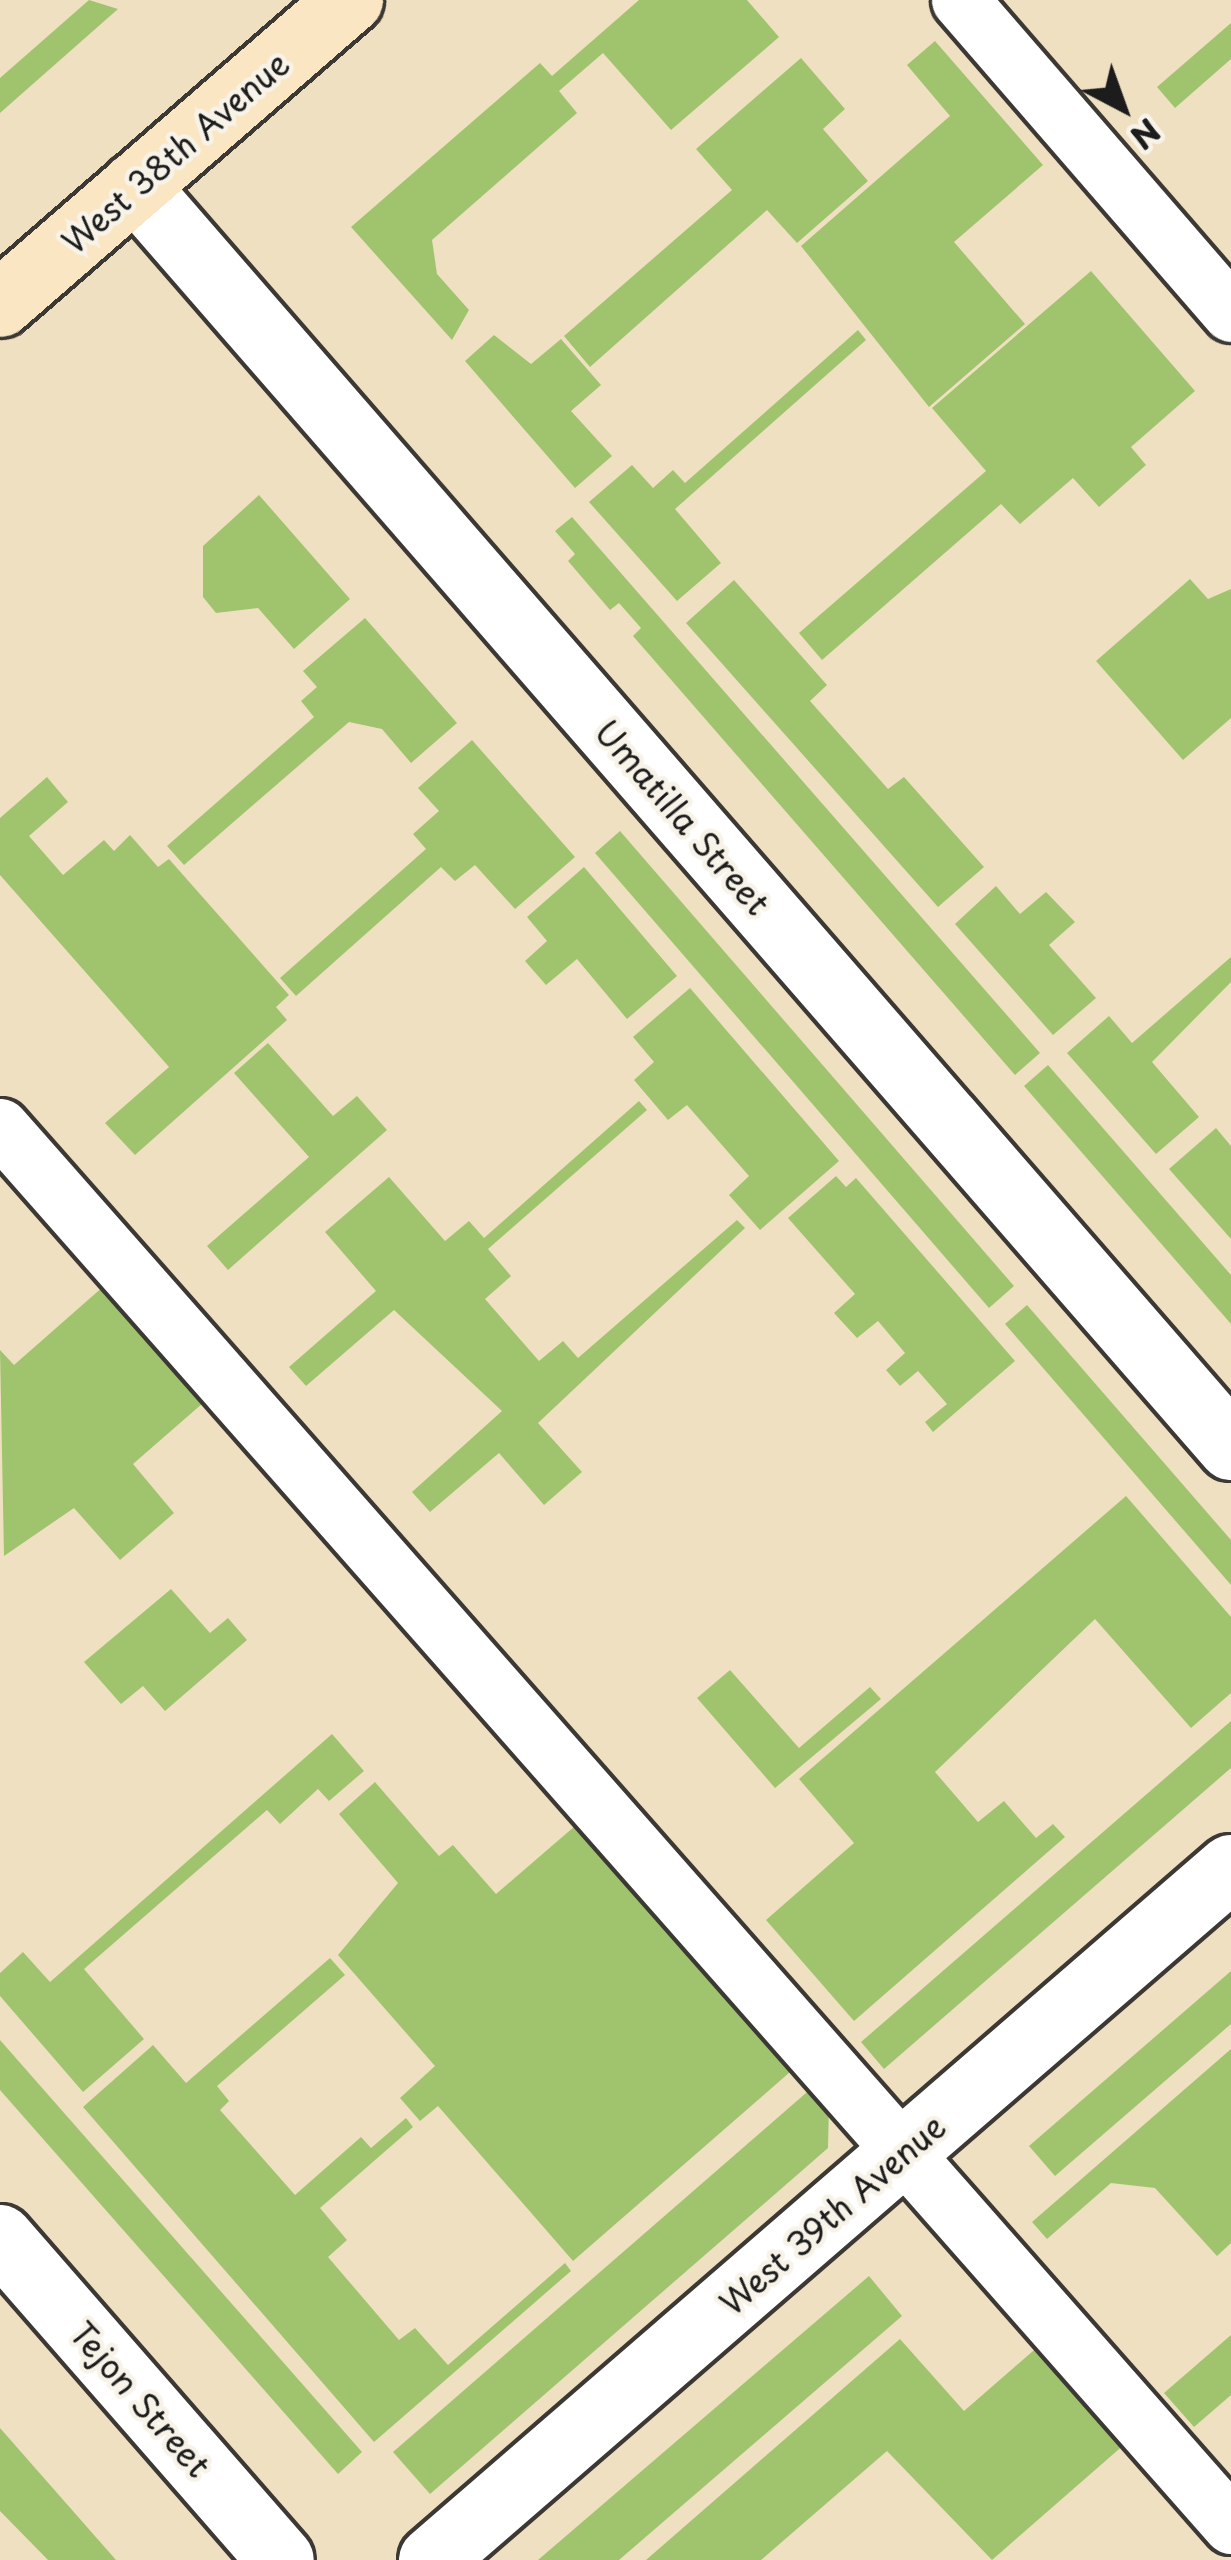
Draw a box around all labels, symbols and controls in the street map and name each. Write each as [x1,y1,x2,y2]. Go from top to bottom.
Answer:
street label: West 38th Avenue [54,43,296,261]
north arrow [1063,48,1183,168]
text: N [1120,108,1173,163]
street label: Umatilla Street [587,711,779,923]
street label: West 39th Avenue [712,2106,952,2322]
street label: Tejon Street [63,2314,219,2484]

